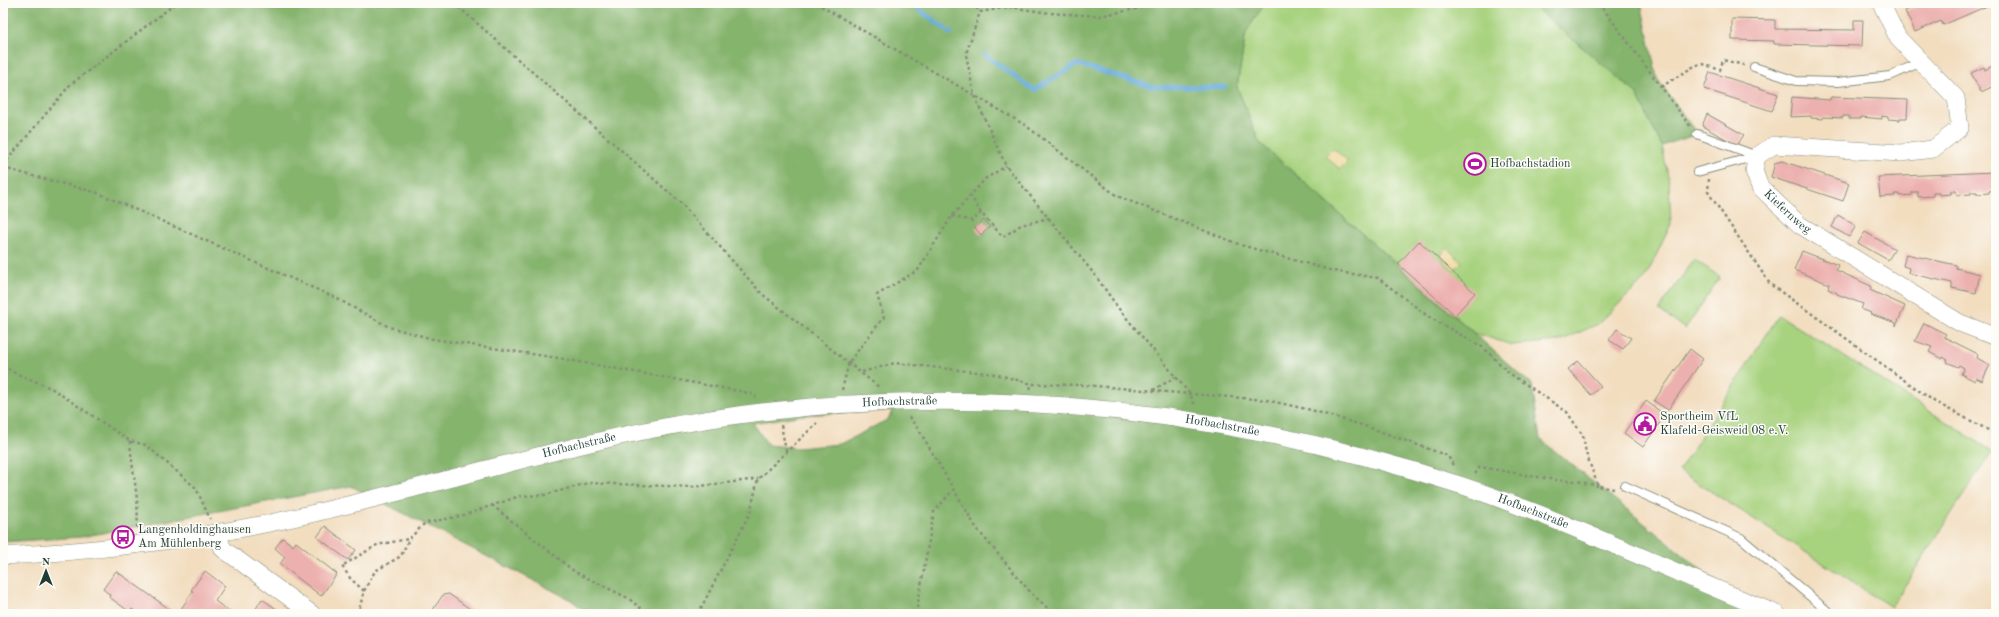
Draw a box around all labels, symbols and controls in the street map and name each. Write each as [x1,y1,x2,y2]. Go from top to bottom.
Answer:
sports icon: Hofbachstadion [1462,151,1488,177]
place label: Hofbachstadion [1490,158,1571,170]
street label: Kiefernweg [1761,188,1813,236]
street label: Hofbachstraße [862,395,938,409]
public building icon: Sportheim VfL Klafeld-Geisweid 08 e.V. [1632,411,1658,437]
place label: Sportheim VfL Klafeld-Geisweid 08 e.V. [1660,411,1788,437]
street label: Hofbachstraße [1184,414,1261,439]
street label: Hofbachstraße [541,431,618,460]
street label: Hofbachstraße [1496,493,1571,531]
bus stop icon: Langenholdinghausen Am Mühlenberg [110,524,136,550]
place label: Langenholdinghausen Am Mühlenberg [138,524,252,550]
north arrow [26,551,66,591]
text: N [42,557,51,568]

